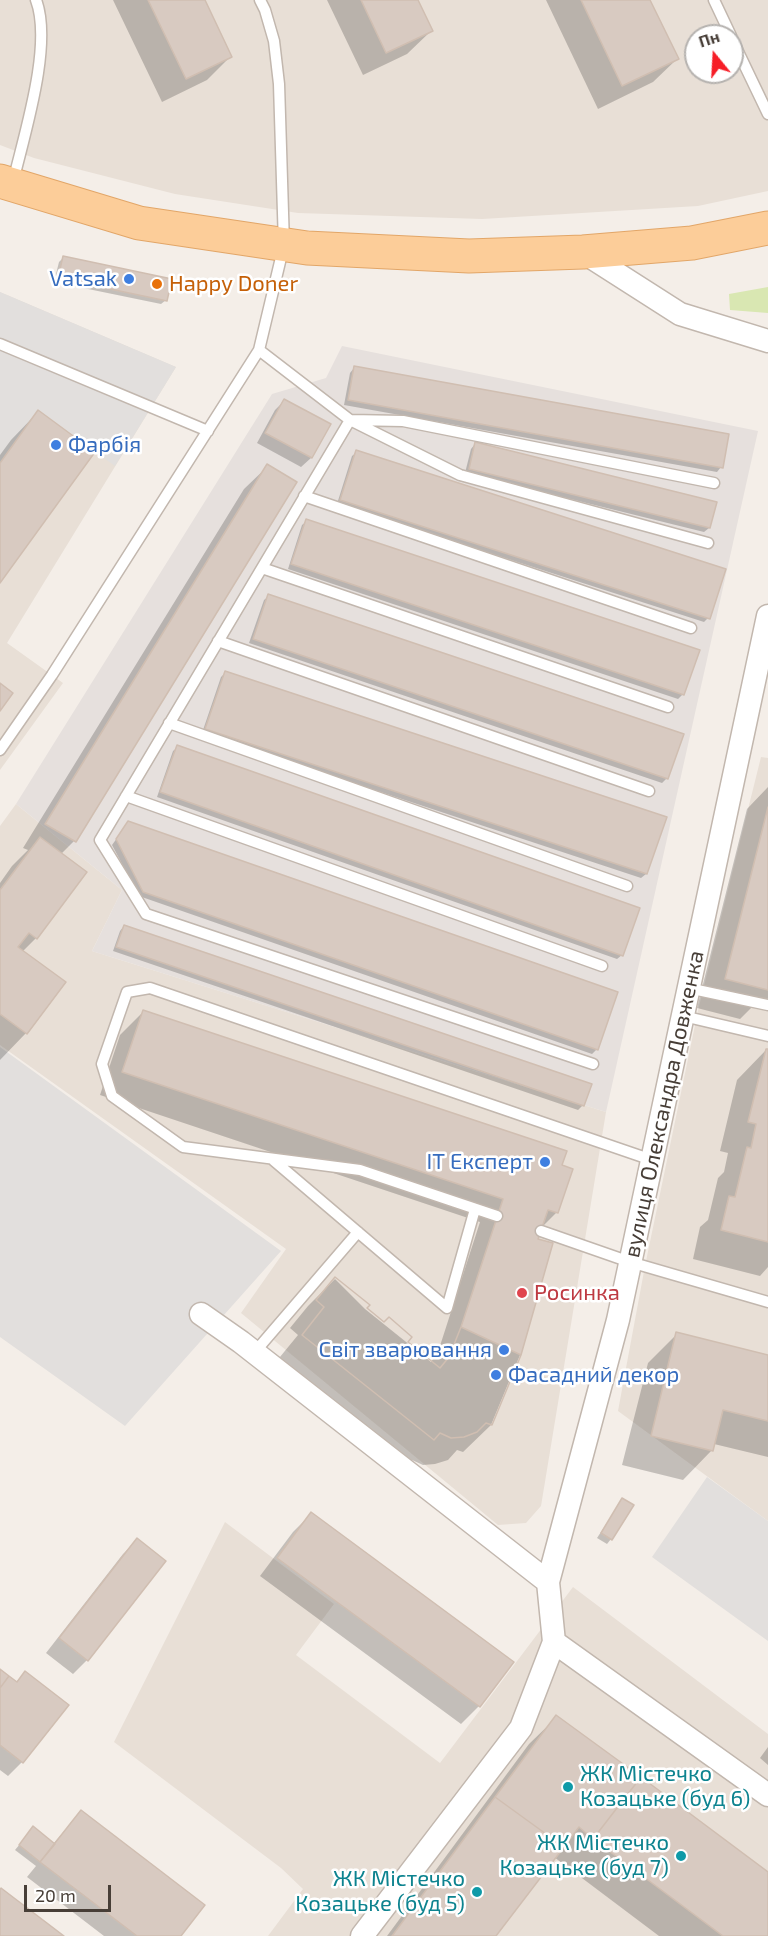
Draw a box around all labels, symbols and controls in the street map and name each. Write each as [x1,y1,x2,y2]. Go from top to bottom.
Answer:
north arrow [684,24,744,84]
text: Пн [696,26,722,51]
place label: Vatsak [49,266,117,292]
place label: Happy Doner [169,271,298,297]
marker: Vatsak [122,272,136,286]
marker: Happy Doner [150,277,164,291]
place label: Фарбія [68,432,141,458]
marker: Фарбія [49,438,63,452]
street label: вулиця Олександра Довженка [619,948,709,1260]
place label: IT Експерт [427,1149,533,1175]
marker: IT Експерт [538,1155,552,1169]
place label: Росинка [534,1280,620,1306]
marker: Росинка [515,1286,529,1300]
place label: Світ зварювання [319,1337,492,1363]
marker: Світ зварювання [497,1343,511,1357]
place label: Фасадний декор [508,1362,679,1388]
marker: Фасадний декор [489,1368,503,1382]
place label: ЖК Містечко Козацьке (буд 6) [580,1761,750,1813]
marker: ЖК Містечко Козацьке (буд 6) [561,1780,575,1794]
place label: ЖК Містечко Козацьке (буд 7) [499,1830,669,1882]
marker: ЖК Містечко Козацьке (буд 7) [674,1849,688,1863]
place label: ЖК Містечко Козацьке (буд 5) [295,1866,465,1918]
scale bar [27,1873,114,1911]
text: 20 m [35,1884,76,1906]
marker: ЖК Містечко Козацьке (буд 5) [470,1885,484,1899]

